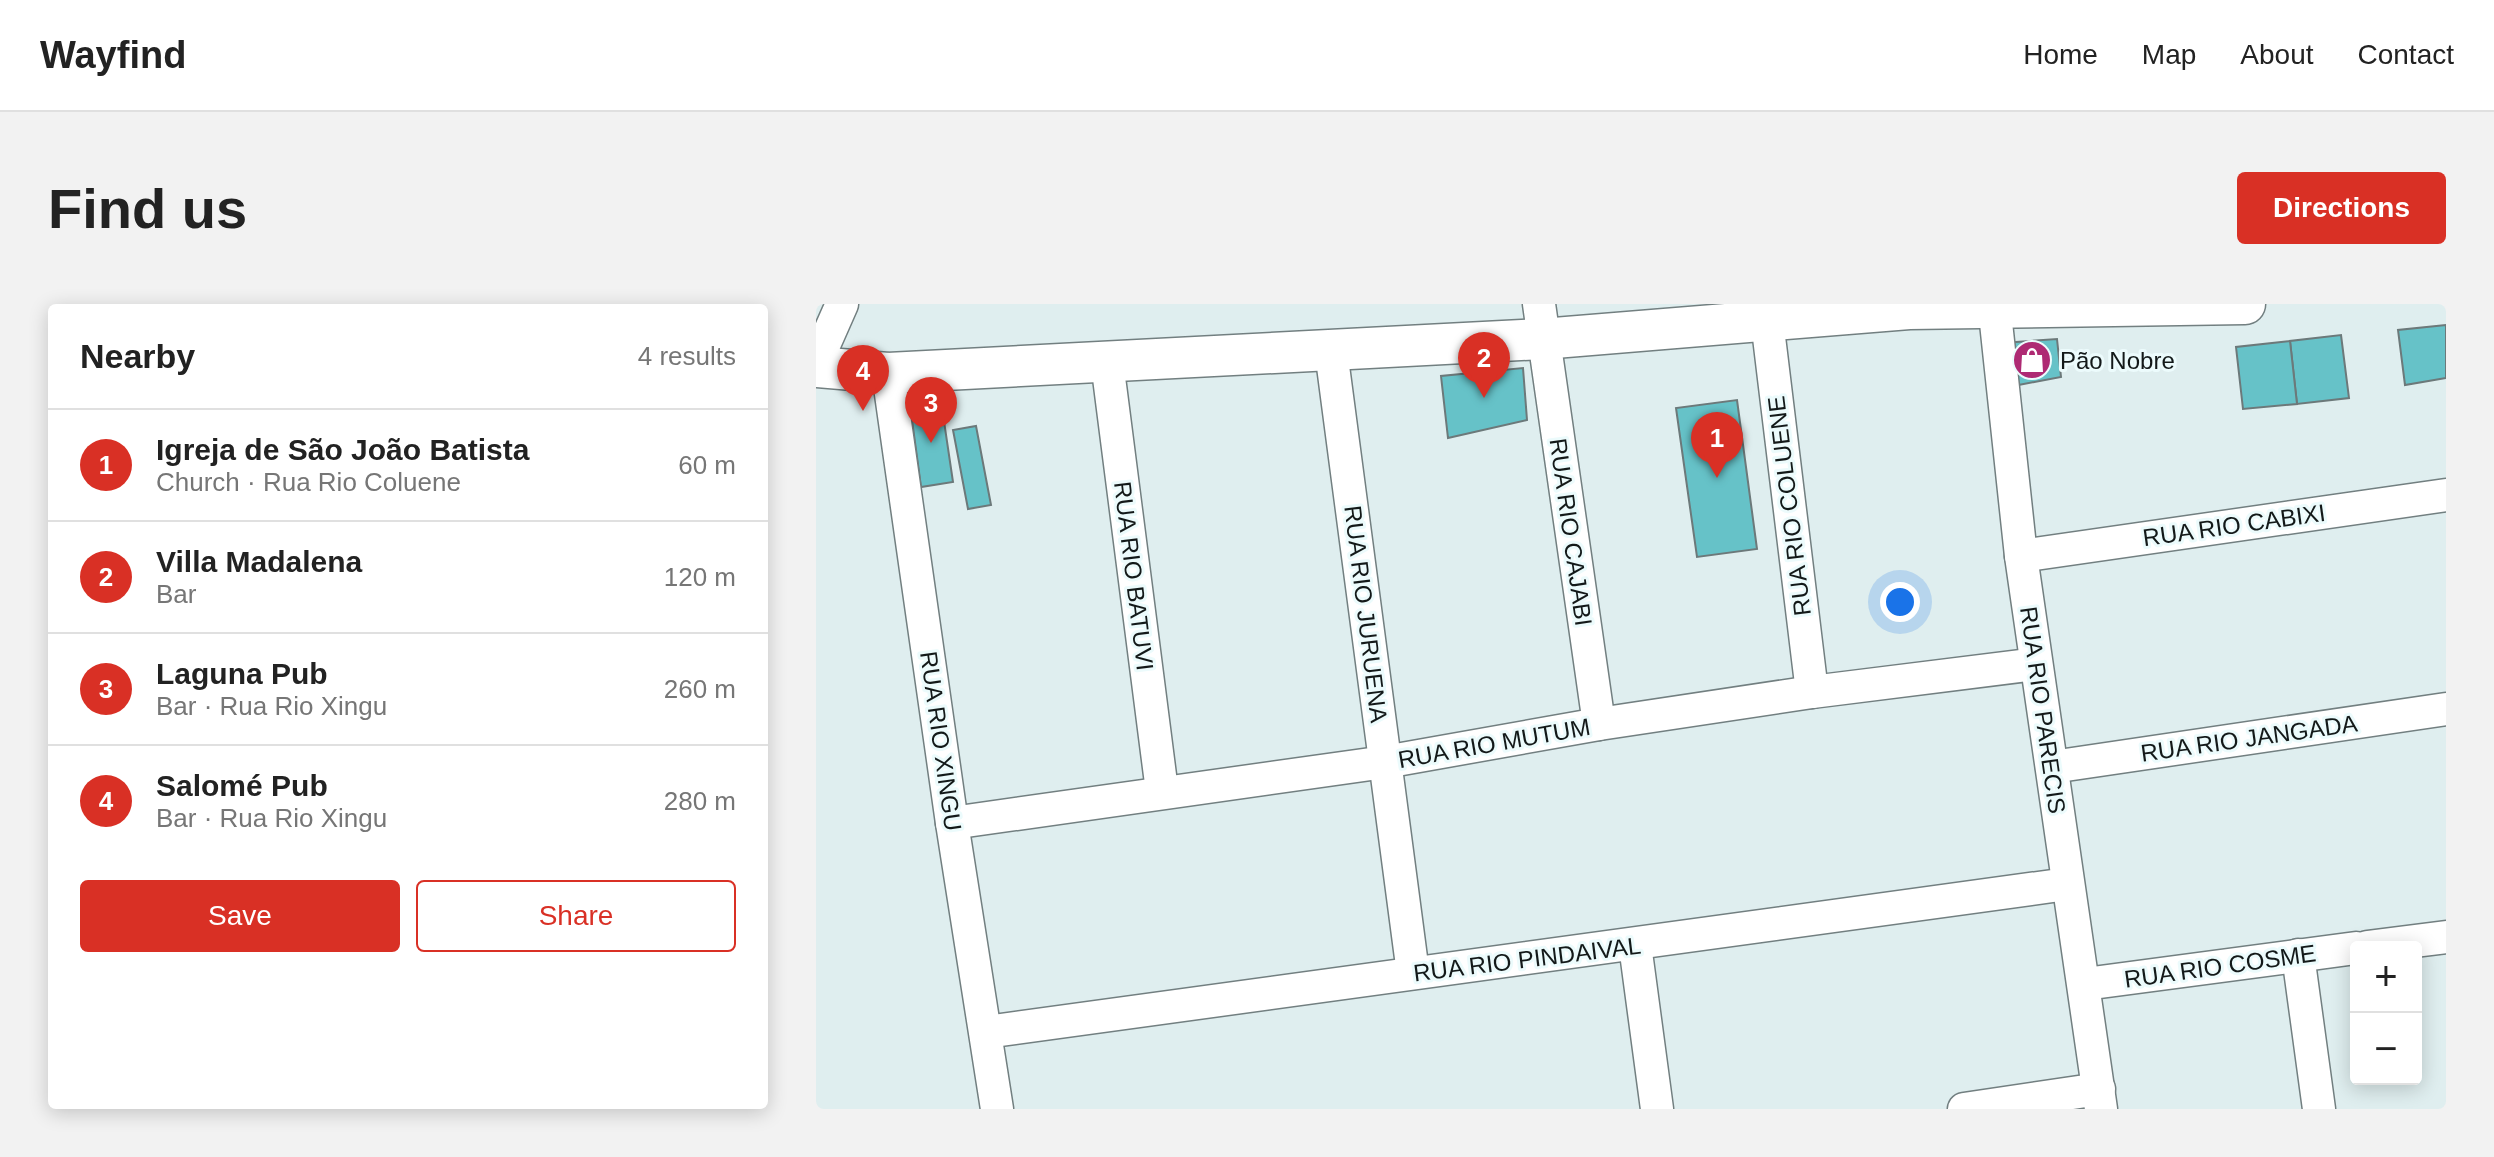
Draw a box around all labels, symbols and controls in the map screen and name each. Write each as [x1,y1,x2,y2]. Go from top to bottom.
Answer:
text: Wayfind [40,34,186,76]
text: Home [2023,39,2098,70]
text: Map [2142,39,2196,70]
text: About [2240,39,2314,70]
text: Contact [2358,39,2454,70]
button: Directions [2237,172,2446,244]
text: Find us [48,177,247,240]
pin: 2 [1458,332,1510,398]
text: Nearby [80,337,195,375]
shop icon: Pão Nobre [2011,339,2053,381]
text: 4 results [638,341,736,371]
pin: 4 [837,345,889,411]
place label: Pão Nobre [2060,347,2175,374]
pin: 3 [905,377,957,443]
street label: RUA RIO COLUENE [1762,394,1816,618]
pin: 1 [1691,412,1743,478]
text: Igreja de São João Batista [156,433,529,466]
street label: RUA RIO CAJABI [1544,436,1598,628]
text: 1 [99,450,113,480]
text: 60 m [678,450,736,480]
text: Church · Rua Rio Coluene [156,467,461,497]
street label: RUA RIO BATUVI [1109,480,1159,672]
street label: RUA RIO CABIXI [2141,499,2327,551]
street label: RUA RIO JURUENA [1339,504,1393,724]
text: Villa Madalena [156,545,362,578]
text: 2 [99,562,113,592]
text: 120 m [664,562,736,592]
text: Bar [156,579,196,609]
your location [1880,582,1920,622]
street label: RUA RIO PARECIS [2015,605,2071,815]
street label: RUA RIO XINGU [915,649,967,833]
text: Laguna Pub [156,657,328,690]
text: 3 [99,674,113,704]
text: 260 m [664,674,736,704]
text: Bar · Rua Rio Xingu [156,691,387,721]
street label: RUA RIO JANGADA [2139,709,2359,767]
street label: RUA RIO MUTUM [1396,713,1592,773]
text: Salomé Pub [156,769,328,802]
text: 4 [99,786,113,816]
text: 280 m [664,786,736,816]
text: Bar · Rua Rio Xingu [156,803,387,833]
button: Save [80,880,400,952]
button: Share [416,880,736,952]
street label: RUA RIO PINDAIVAL [1412,932,1642,986]
street label: RUA RIO COSME [2122,939,2318,993]
map controls [2350,941,2422,1085]
button: + [2350,941,2422,1013]
button: − [2350,1013,2422,1085]

